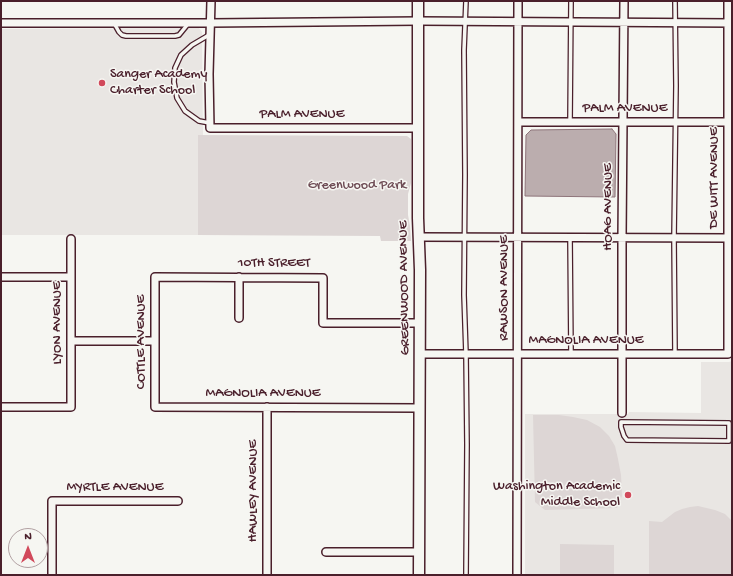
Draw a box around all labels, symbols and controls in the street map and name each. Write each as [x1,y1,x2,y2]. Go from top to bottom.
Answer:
place label: Sanger Academy Charter School [110,67,207,100]
marker: Sanger Academy Charter School [97,78,107,88]
street label: PALM AVENUE [583,101,667,117]
street label: PALM AVENUE [260,107,344,123]
street label: DE WITT AVENUE [707,127,723,229]
street label: HOAG AVENUE [601,163,617,251]
park label: Greenwood Park [308,178,406,194]
street label: GREENWOOD AVENUE [395,221,415,355]
street label: RAWSON AVENUE [497,235,513,341]
street label: 10TH STREET [238,256,310,272]
street label: LYON AVENUE [50,281,66,365]
street label: COTTLE AVENUE [134,295,150,389]
street label: MAGNOLIA AVENUE [528,333,644,349]
street label: MAGNOLIA AVENUE [205,386,321,402]
street label: HAWLEY AVENUE [246,440,262,542]
place label: Washington Academic Middle School [493,479,620,512]
street label: MYRTLE AVENUE [67,480,163,496]
marker: Washington Academic Middle School [623,490,633,500]
north arrow [8,528,48,568]
text: N [24,531,32,543]

